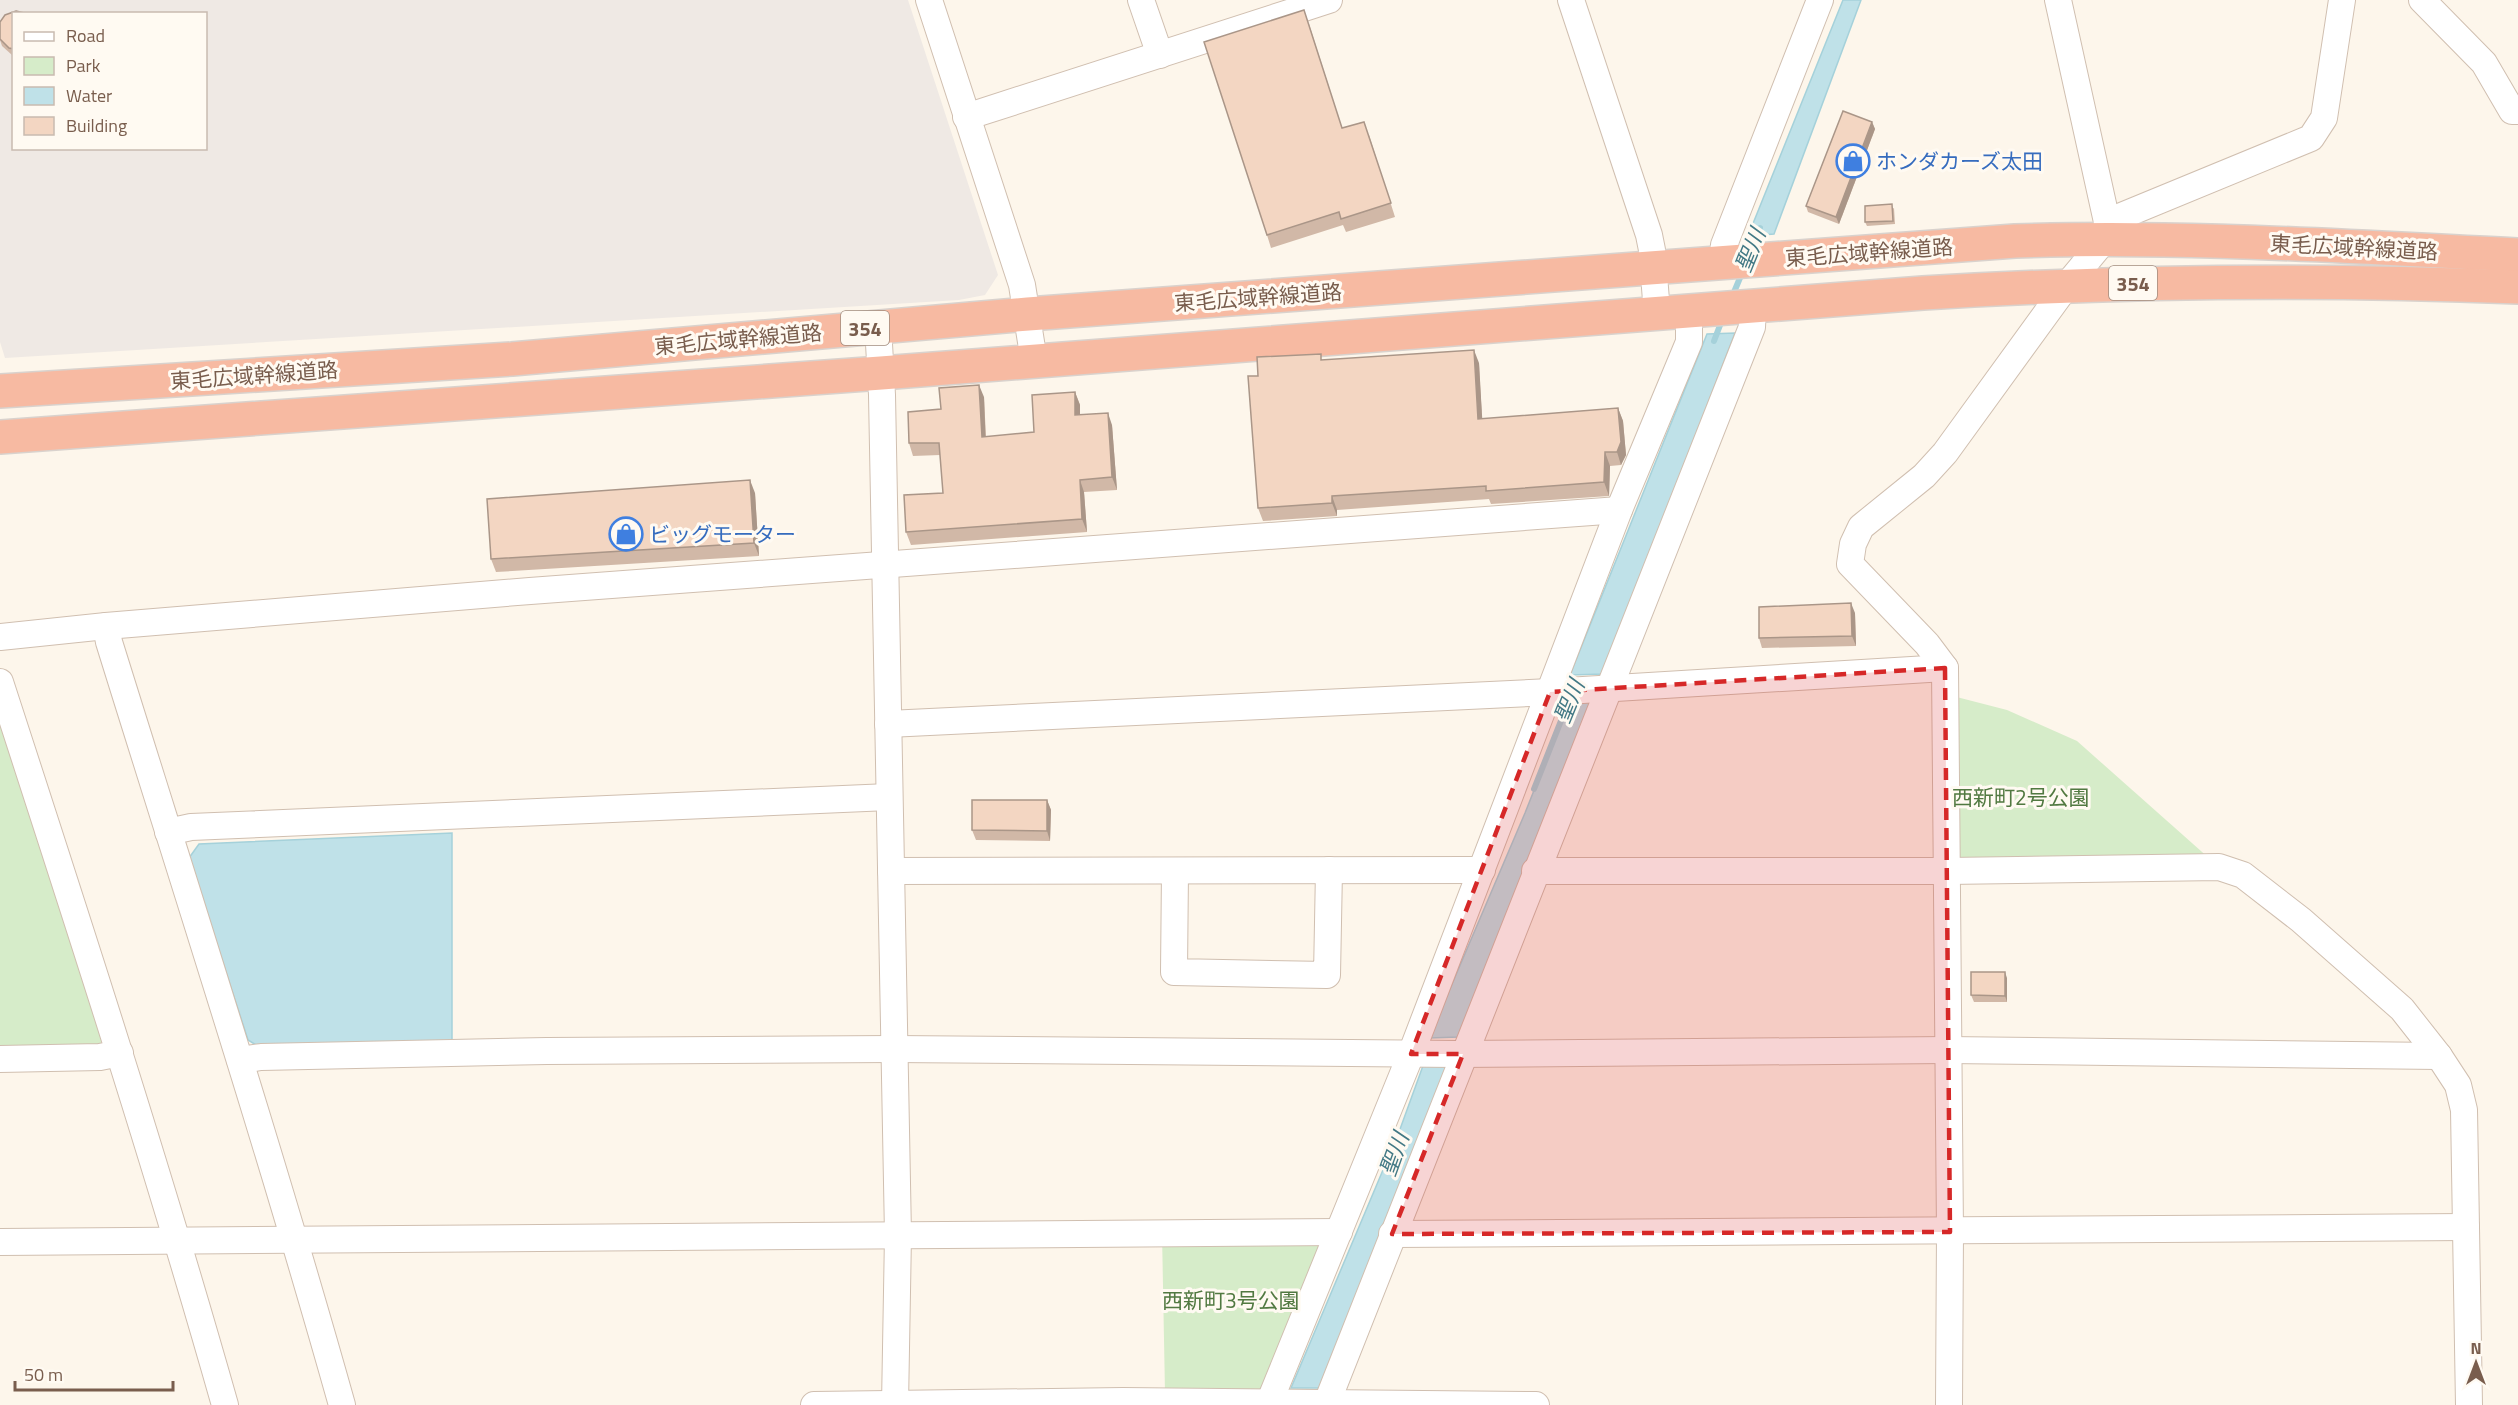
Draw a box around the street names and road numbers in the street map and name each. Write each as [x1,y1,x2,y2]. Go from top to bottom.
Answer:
street label: 東毛広域幹線道路 [2269,227,2439,267]
street label: 東毛広域幹線道路 [1784,230,1954,274]
road number: 354 [2109,266,2157,300]
street label: 東毛広域幹線道路 [1173,275,1343,319]
road number: 354 [841,311,889,345]
street label: 東毛広域幹線道路 [653,316,823,362]
street label: 東毛広域幹線道路 [169,353,339,397]

